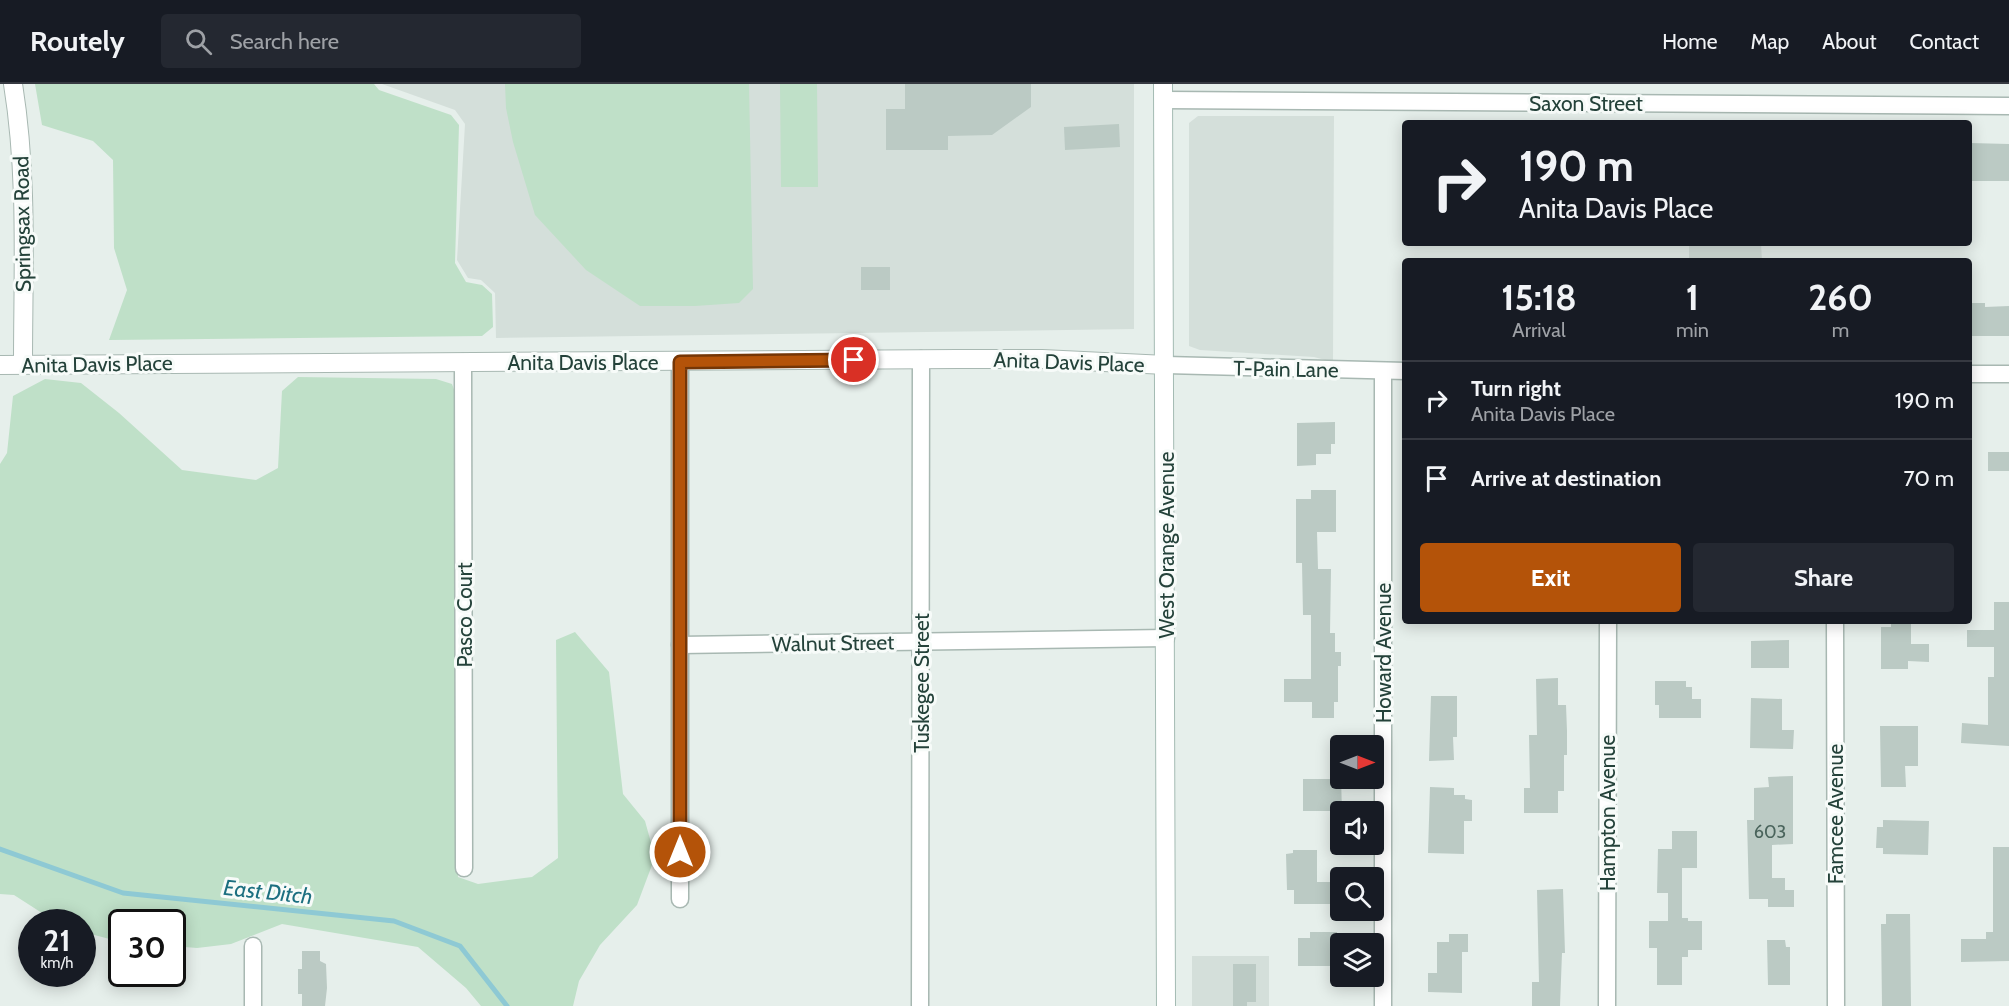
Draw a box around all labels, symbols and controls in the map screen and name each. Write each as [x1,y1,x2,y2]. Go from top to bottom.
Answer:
search box [161,14,581,68]
text: Routely [30,24,125,58]
icon: search [182,25,215,58]
text: Search here [230,28,339,55]
text: Home [1662,29,1718,54]
text: Map [1751,29,1789,54]
text: About [1822,29,1876,54]
text: Contact [1909,29,1979,54]
street label: Saxon Street [1529,91,1643,116]
text: 190 m [1519,140,1634,192]
icon: right [1420,144,1498,222]
street label: Springsax Road [8,156,36,292]
text: Anita Davis Place [1519,192,1713,225]
text: 15:18 [1501,275,1577,319]
text: 1 [1686,275,1699,319]
text: 260 [1808,275,1873,319]
text: Arrival [1512,318,1566,342]
text: min [1676,318,1709,342]
text: m [1832,318,1849,342]
pin [828,334,879,385]
icon: arrive [837,343,870,376]
street label: Anita Davis Place [993,347,1145,377]
street label: Anita Davis Place [21,350,173,378]
street label: Anita Davis Place [507,350,659,375]
street label: T-Pain Lane [1233,356,1339,382]
text: Turn right [1471,375,1561,402]
icon: right [1420,384,1453,417]
text: 190 m [1895,387,1954,414]
text: Anita Davis Place [1471,402,1615,426]
street label: West Orange Avenue [1154,451,1179,639]
icon: arrive [1420,462,1453,495]
text: Arrive at destination [1471,465,1661,492]
text: 70 m [1904,465,1954,492]
button: Exit [1420,543,1681,612]
button: Share [1693,543,1954,612]
street label: Pasco Court [452,562,477,668]
street label: Howard Avenue [1371,582,1396,723]
street label: Tuskegee Street [909,613,934,753]
street label: Walnut Street [772,629,894,657]
north arrow [1330,735,1384,789]
map controls [1330,735,1384,987]
street label: Hampton Avenue [1595,735,1620,891]
street label: Famcee Avenue [1823,744,1848,884]
button: sound [1330,801,1384,855]
position arrow [648,820,712,884]
house number: 603 [1754,821,1786,843]
button: search [1330,867,1384,921]
water label: East Ditch [222,874,314,910]
speed limit sign: 30 [108,909,186,987]
text: 21 [44,922,70,959]
button: layers [1330,933,1384,987]
text: km/h [41,954,73,972]

